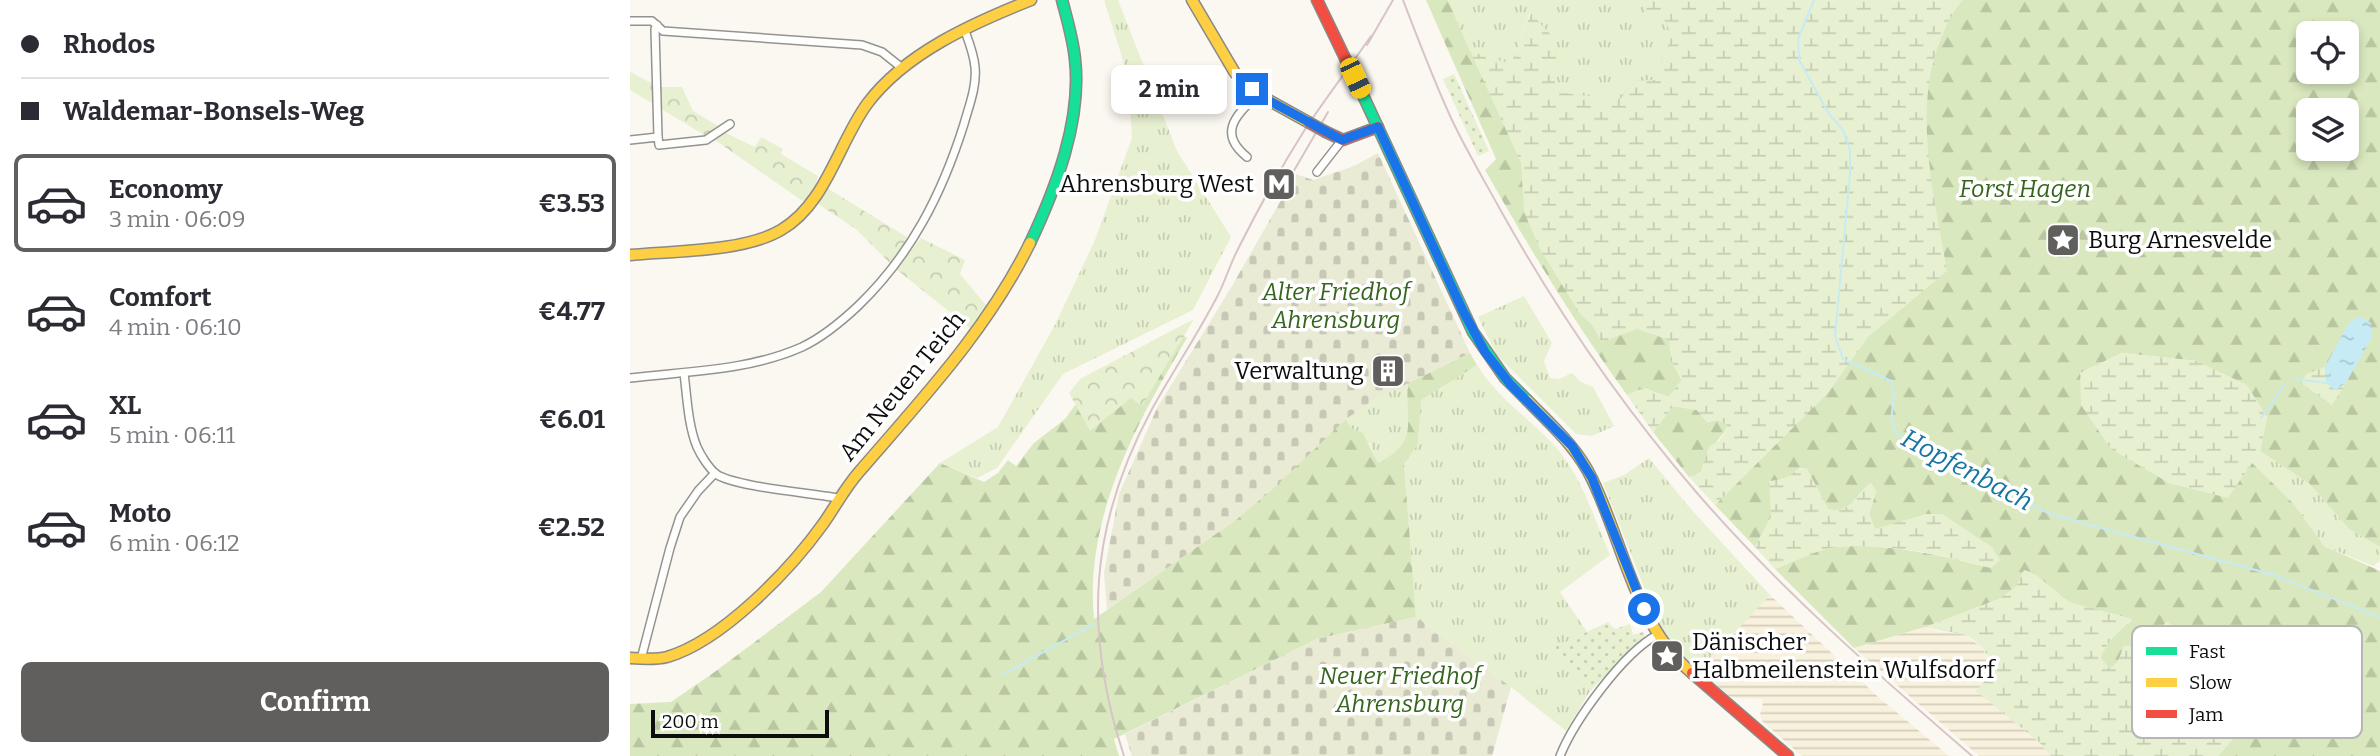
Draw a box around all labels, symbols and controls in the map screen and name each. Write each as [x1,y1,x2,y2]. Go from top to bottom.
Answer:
map controls [2296,21,2359,161]
button: locate [2296,21,2359,84]
text: Rhodos [63,29,155,60]
car [1337,55,1374,101]
callout: 2 min [1112,64,1228,114]
route end [1236,73,1268,105]
text: 2 min [1138,75,1200,103]
text: Waldemar-Bonsels-Weg [63,96,364,127]
button: layers [2296,98,2359,161]
metro station icon: Ahrensburg West [1260,165,1298,203]
place label: Ahrensburg West [1059,170,1254,198]
icon: car [25,172,88,235]
text: Economy [109,174,223,205]
park label: Forst Hagen [1959,175,2091,203]
text: €3.53 [539,188,605,219]
text: 3 min · 06:09 [109,205,245,233]
place icon: Burg Arnesvelde [2044,221,2082,259]
place label: Burg Arnesvelde [2088,226,2272,254]
park label: Alter Friedhof Ahrensburg [1261,278,1413,334]
icon: car [25,280,88,343]
text: Comfort [109,282,212,313]
text: €4.77 [538,296,605,327]
street label: Am Neuen Teich [833,306,971,466]
text: 4 min · 06:10 [109,313,242,341]
building icon: Verwaltung [1369,352,1407,390]
place label: Verwaltung [1234,357,1364,385]
icon: car [25,388,88,451]
text: XL [109,390,141,421]
text: €6.01 [539,404,605,435]
text: 5 min · 06:11 [109,421,235,449]
water label: Hopfenbach [1896,423,2038,517]
icon: car [25,496,88,559]
text: Moto [109,498,171,529]
text: €2.52 [538,512,605,543]
text: 6 min · 06:12 [109,529,239,557]
route start [1628,593,1660,625]
legend [2132,626,2362,738]
place label: Dänischer Halbmeilenstein Wulfsdorf [1692,628,1996,684]
place icon: Dänischer Halbmeilenstein Wulfsdorf [1648,637,1686,675]
text: Fast [2189,640,2226,663]
button: Confirm [21,662,609,742]
park label: Neuer Friedhof Ahrensburg [1319,662,1484,718]
text: Slow [2189,671,2232,694]
text: Jam [2188,703,2223,726]
scale bar [651,707,830,739]
text: 200 m [662,710,719,733]

